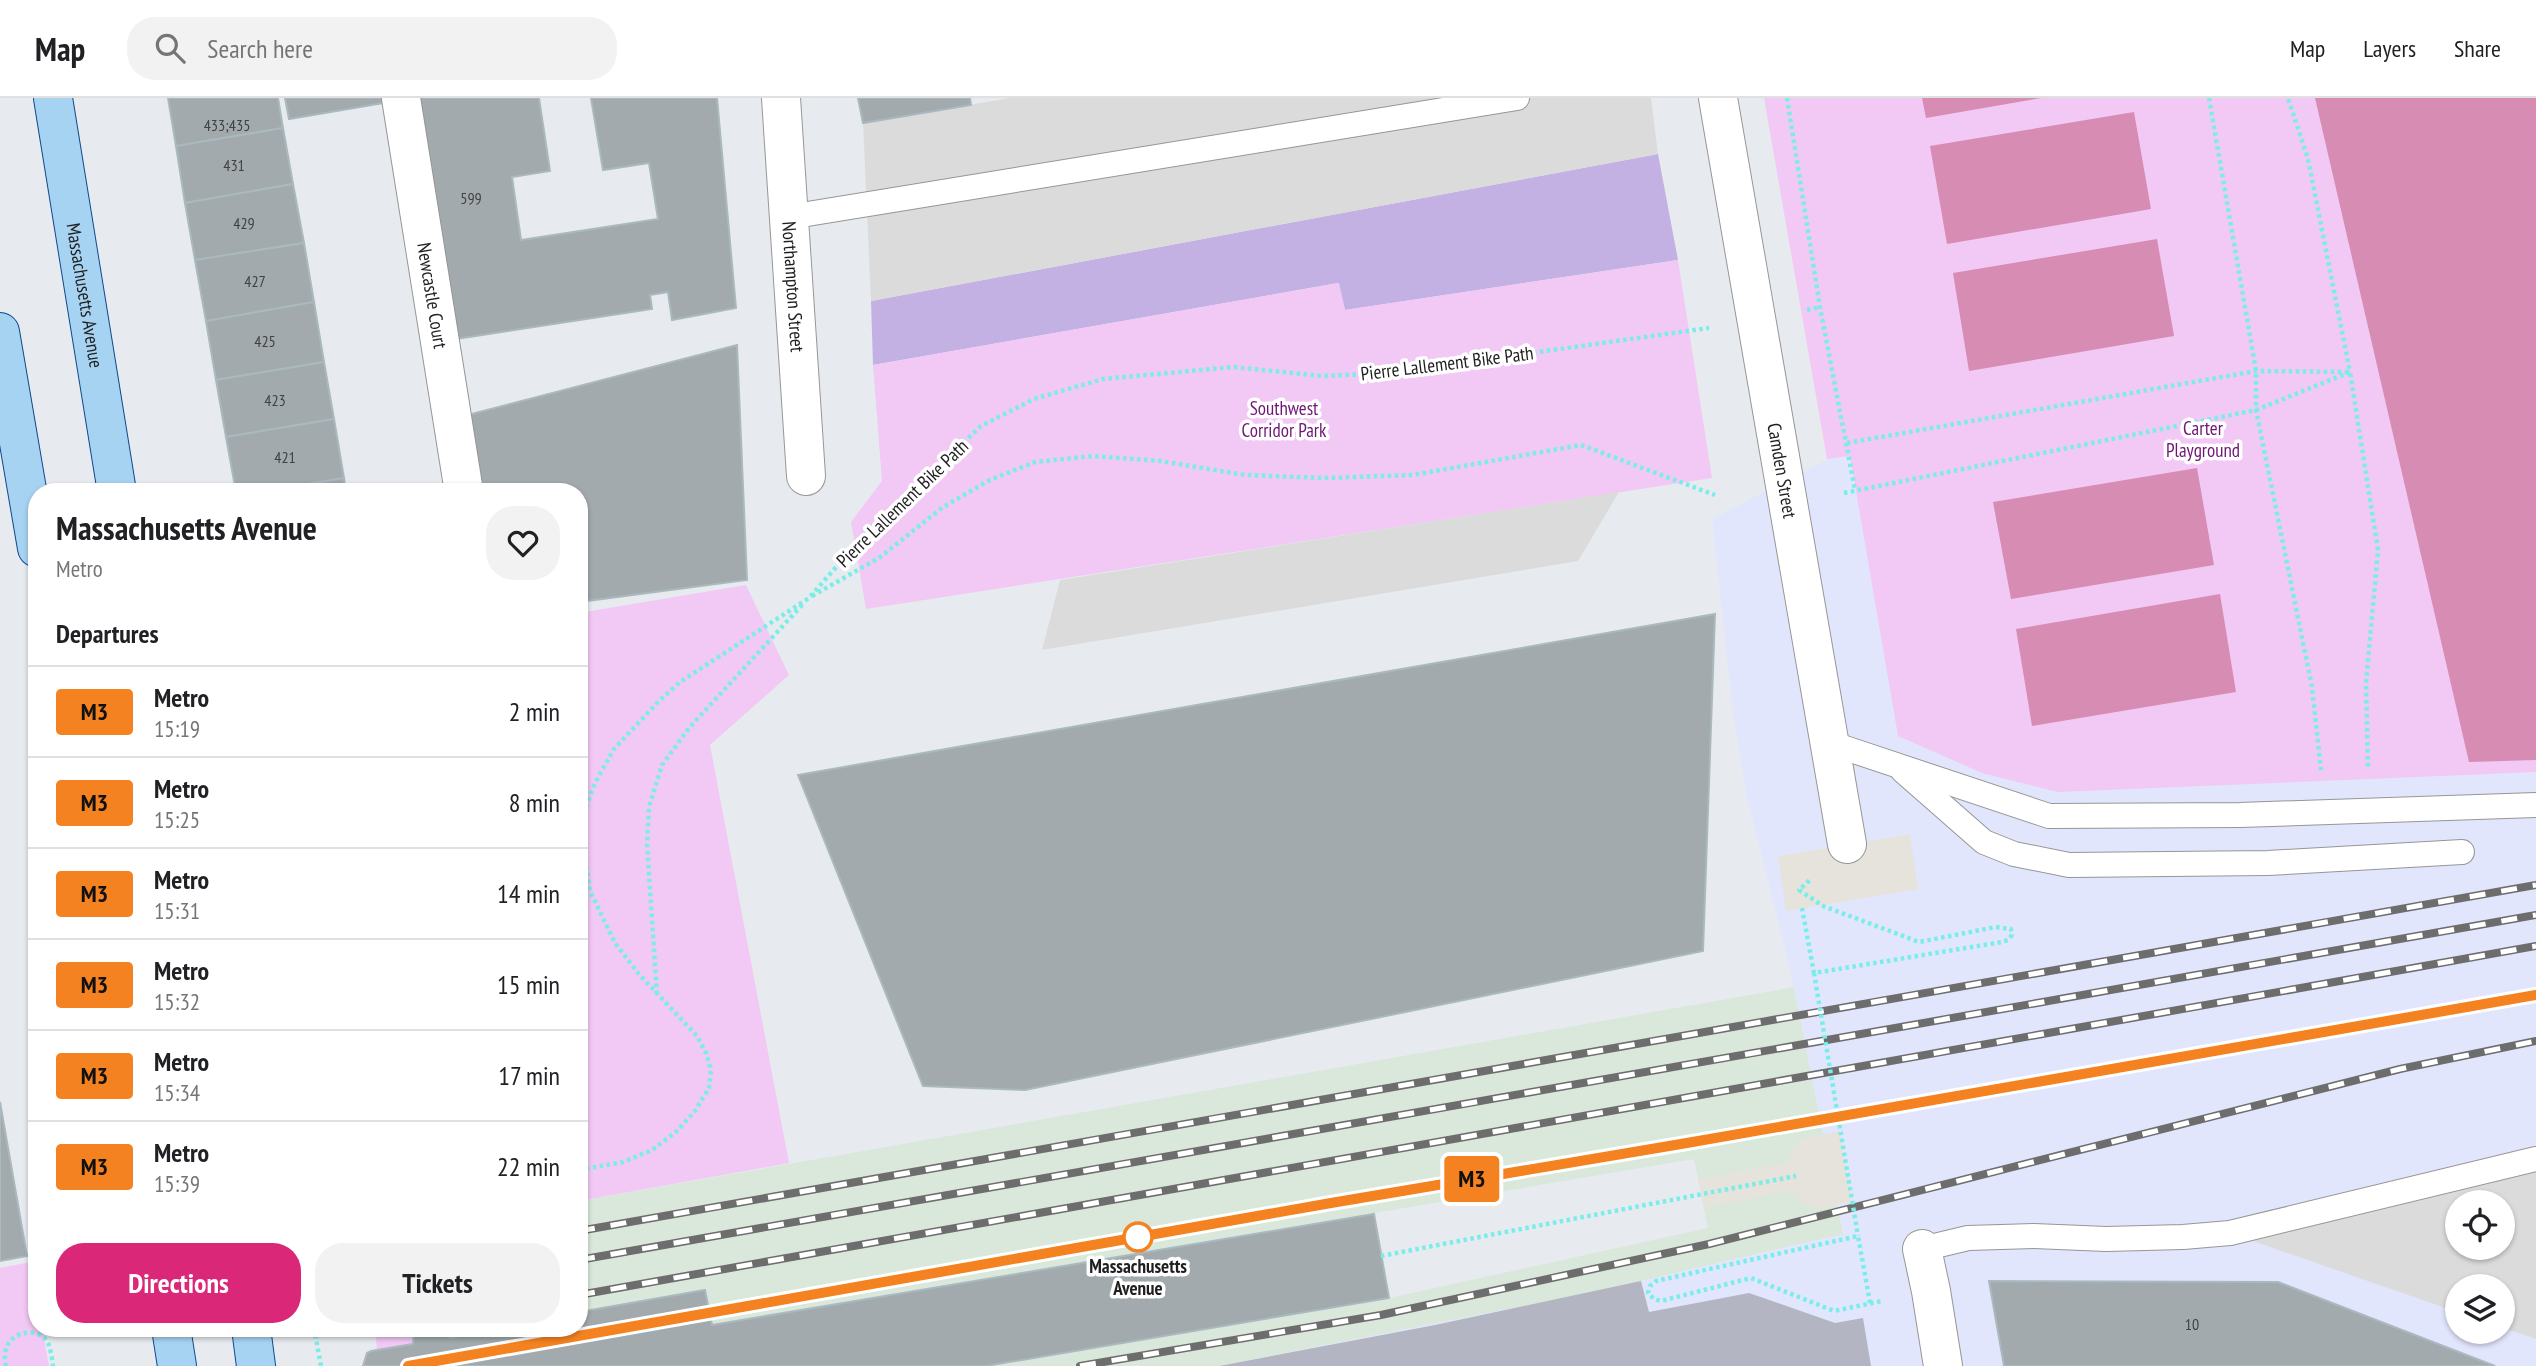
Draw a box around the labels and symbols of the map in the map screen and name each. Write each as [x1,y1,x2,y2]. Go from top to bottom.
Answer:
house number: 433;435 [204,115,250,135]
house number: 431 [223,155,245,175]
house number: 599 [460,188,482,208]
house number: 429 [233,213,255,233]
street label: Northampton Street [777,220,810,354]
street label: Massachusetts Avenue [61,221,109,370]
street label: Newcastle Court [412,241,453,351]
house number: 427 [244,271,266,291]
house number: 425 [254,331,276,351]
street label: Pierre Lallement Bike Path [1359,340,1535,386]
house number: 423 [264,390,286,410]
park label: Southwest Corridor Park [1242,396,1327,442]
park label: Carter Playground [2166,416,2240,462]
street label: Camden Street [1762,421,1803,521]
street label: Pierre Lallement Bike Path [831,434,973,572]
house number: 421 [274,447,296,467]
line badge: M3 [1440,1156,1504,1202]
marker: Massachusetts Avenue [1123,1222,1153,1252]
place label: Massachusetts Avenue [1089,1254,1187,1300]
house number: 10 [2185,1314,2199,1334]

